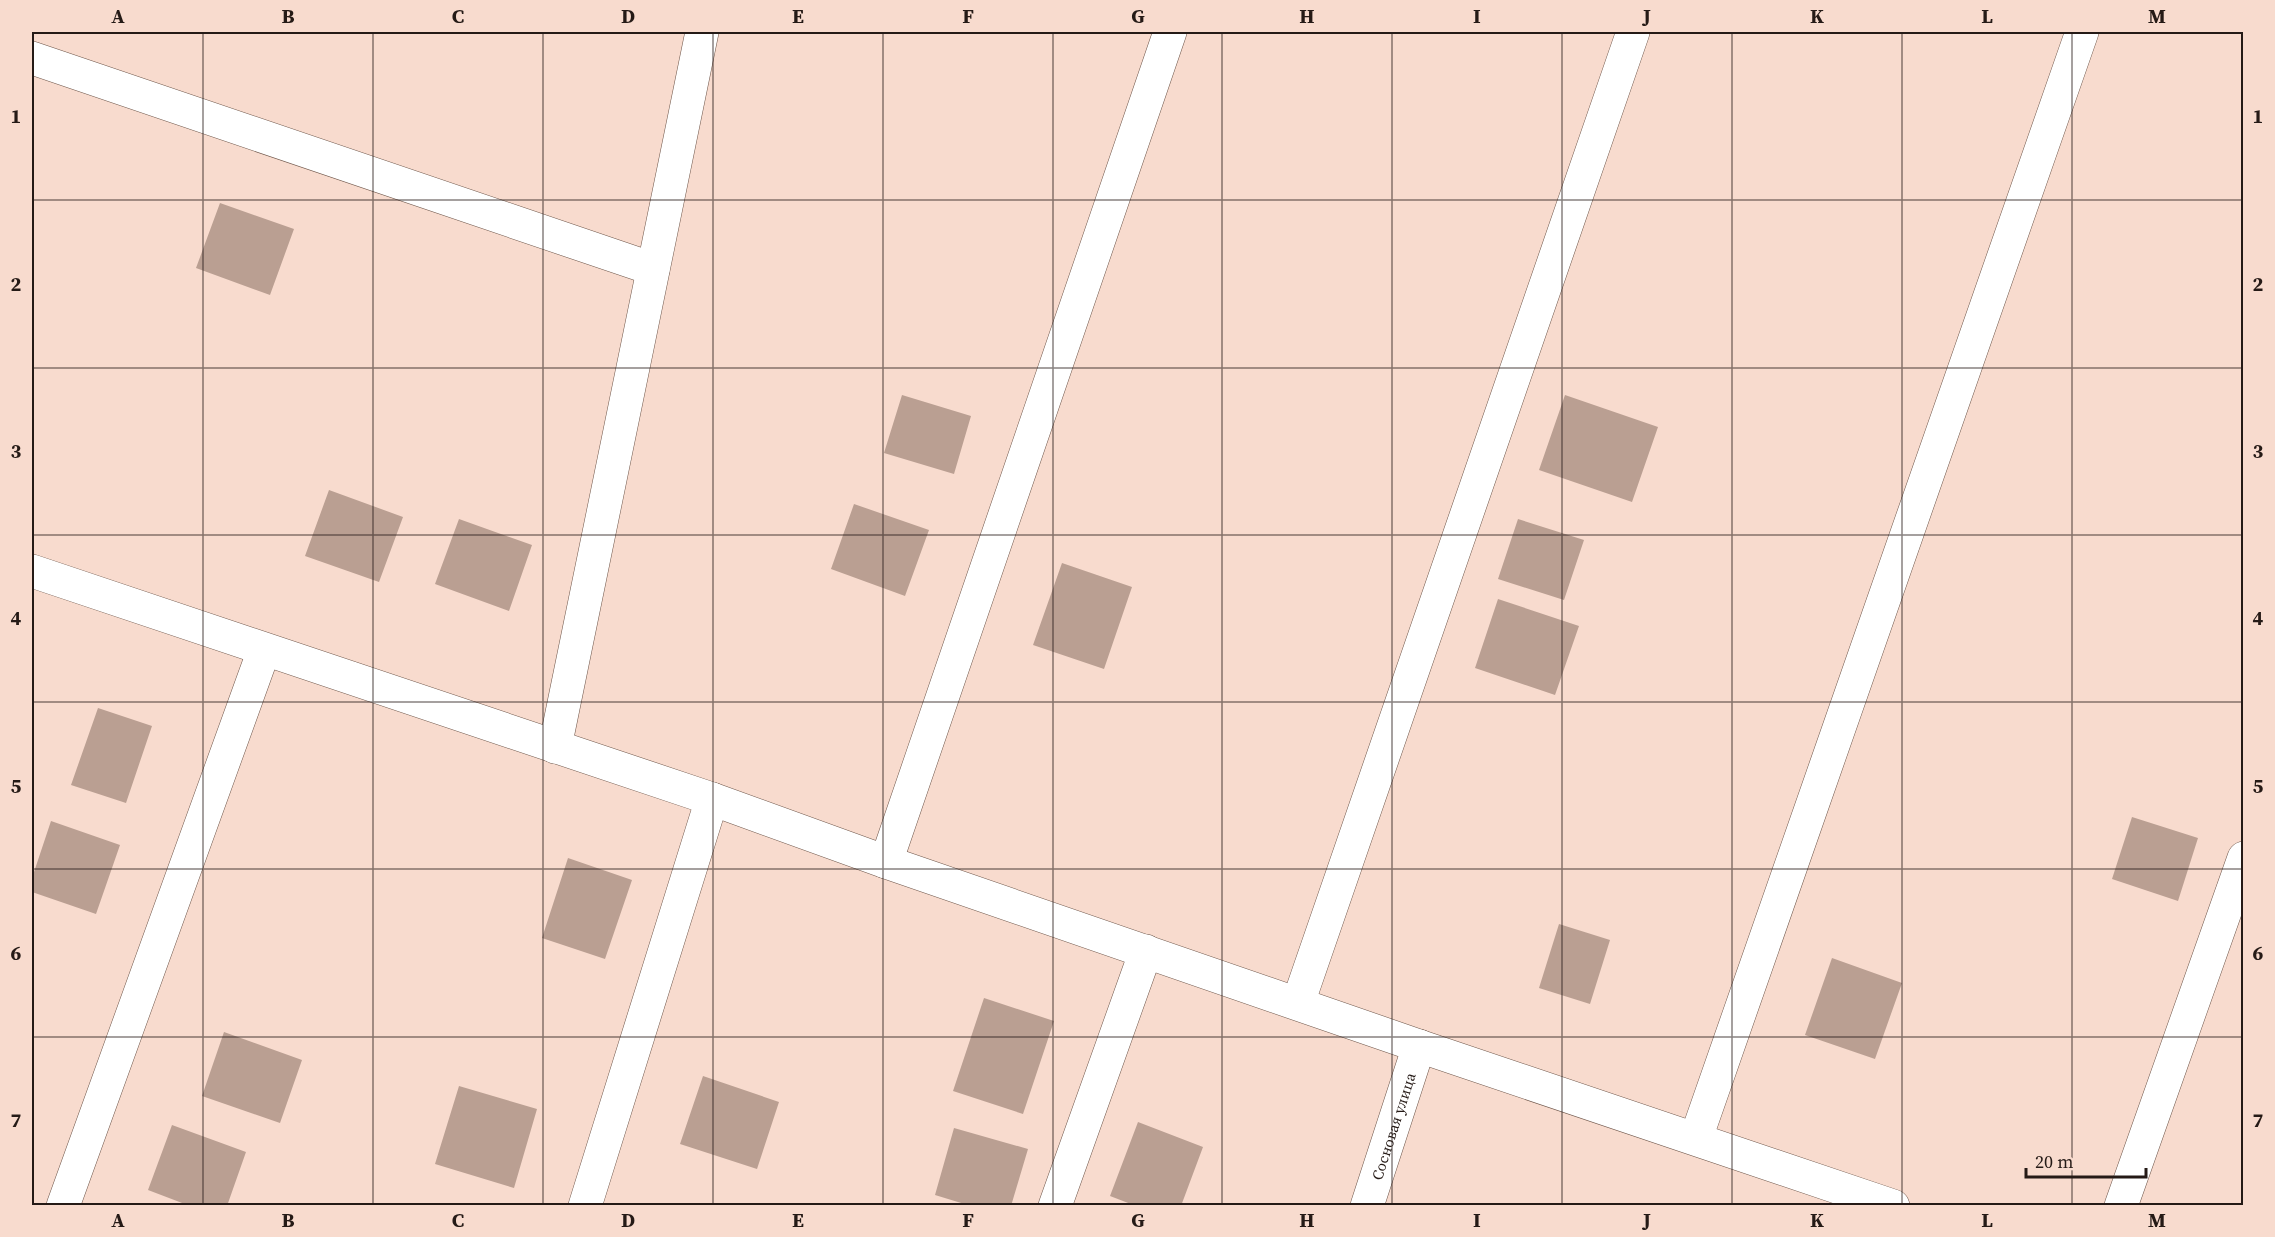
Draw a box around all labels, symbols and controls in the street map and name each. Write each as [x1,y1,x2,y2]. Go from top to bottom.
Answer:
text: A [111,2,125,30]
text: B [281,2,295,30]
text: C [452,2,464,30]
text: D [621,2,635,30]
text: E [792,2,804,30]
text: F [962,2,974,30]
text: G [1131,2,1145,30]
text: H [1299,2,1315,30]
text: I [1473,2,1481,30]
text: J [1641,2,1651,30]
text: K [1810,2,1824,30]
text: L [1981,2,1993,30]
text: M [2148,2,2166,30]
text: 1 [11,102,21,130]
text: 1 [2253,102,2263,130]
text: 2 [11,270,22,298]
text: 2 [2253,270,2264,298]
text: 3 [11,437,22,465]
text: 3 [2253,437,2264,465]
text: 4 [11,604,22,632]
text: 4 [2253,604,2264,632]
text: 5 [11,772,22,800]
text: 5 [2253,772,2264,800]
text: 6 [11,939,22,967]
text: 6 [2253,939,2264,967]
street label: Сосновая улица [1366,1069,1420,1183]
text: 7 [11,1106,22,1134]
text: 7 [2253,1106,2264,1134]
scale bar [2026,1141,2146,1179]
text: 20 m [2035,1149,2073,1174]
text: A [111,1206,125,1234]
text: B [281,1206,295,1234]
text: C [452,1206,464,1234]
text: D [621,1206,635,1234]
text: E [792,1206,804,1234]
text: F [962,1206,974,1234]
text: G [1131,1206,1145,1234]
text: H [1299,1206,1315,1234]
text: I [1473,1206,1481,1234]
text: J [1641,1206,1651,1234]
text: K [1810,1206,1824,1234]
text: L [1981,1206,1993,1234]
text: M [2148,1206,2166,1234]

